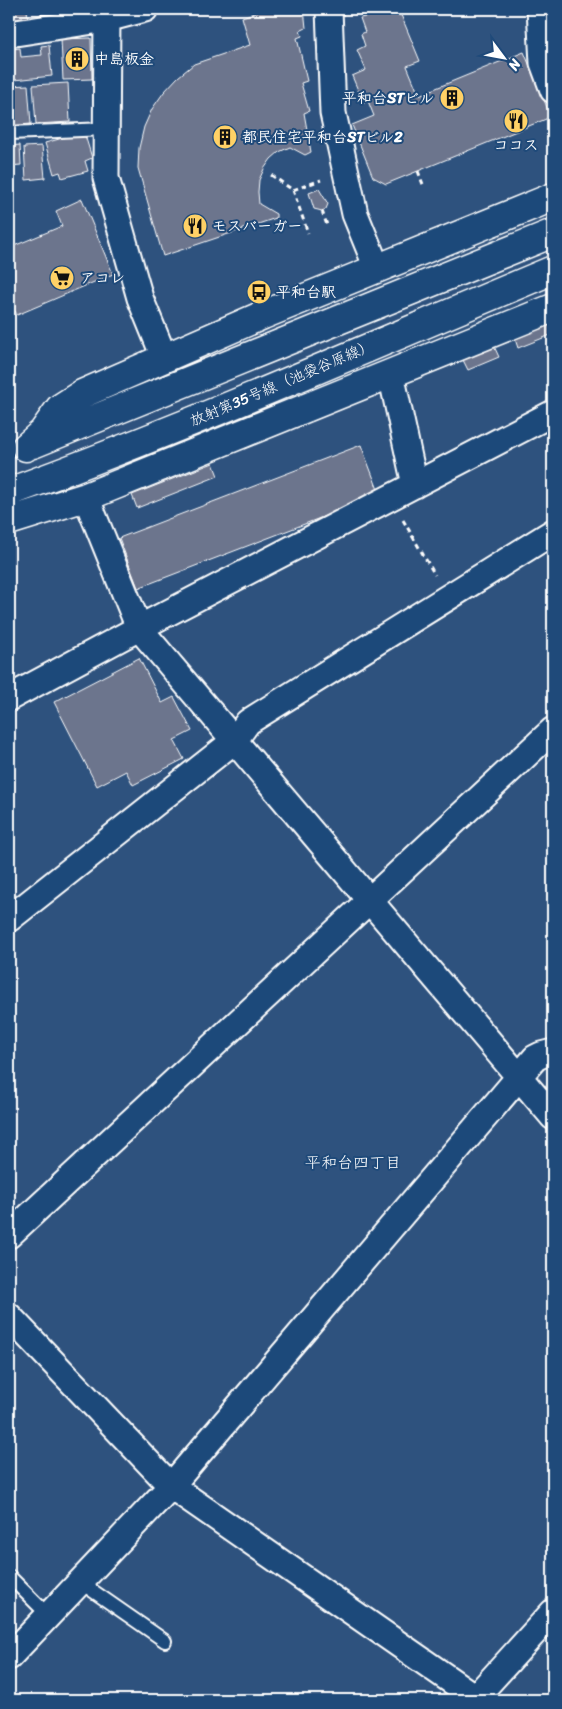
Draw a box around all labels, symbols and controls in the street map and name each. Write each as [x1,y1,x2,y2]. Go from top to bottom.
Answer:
north arrow [480,32,530,82]
building icon: 中島板金 [64,46,90,72]
place label: 中島板金 [94,46,154,72]
text: N [501,53,528,76]
place label: 平和台STビル [342,85,434,111]
building icon: 平和台STビル [439,85,465,111]
restaurant icon: ココス [503,108,529,134]
building icon: 都民住宅平和台STビル2 [212,124,238,150]
place label: 都民住宅平和台STビル2 [242,124,403,150]
place label: ココス [493,132,539,158]
restaurant icon: モスバーガー [182,213,208,239]
place label: モスバーガー [212,213,302,239]
supermarket icon: アコレ [49,265,75,291]
place label: アコレ [80,265,125,291]
bus stop icon: 平和台駅 [246,279,272,305]
place label: 平和台駅 [276,279,336,305]
street label: 放射第35号線（池袋谷原線） [186,332,378,434]
district label: 平和台四丁目 [305,1148,401,1177]

